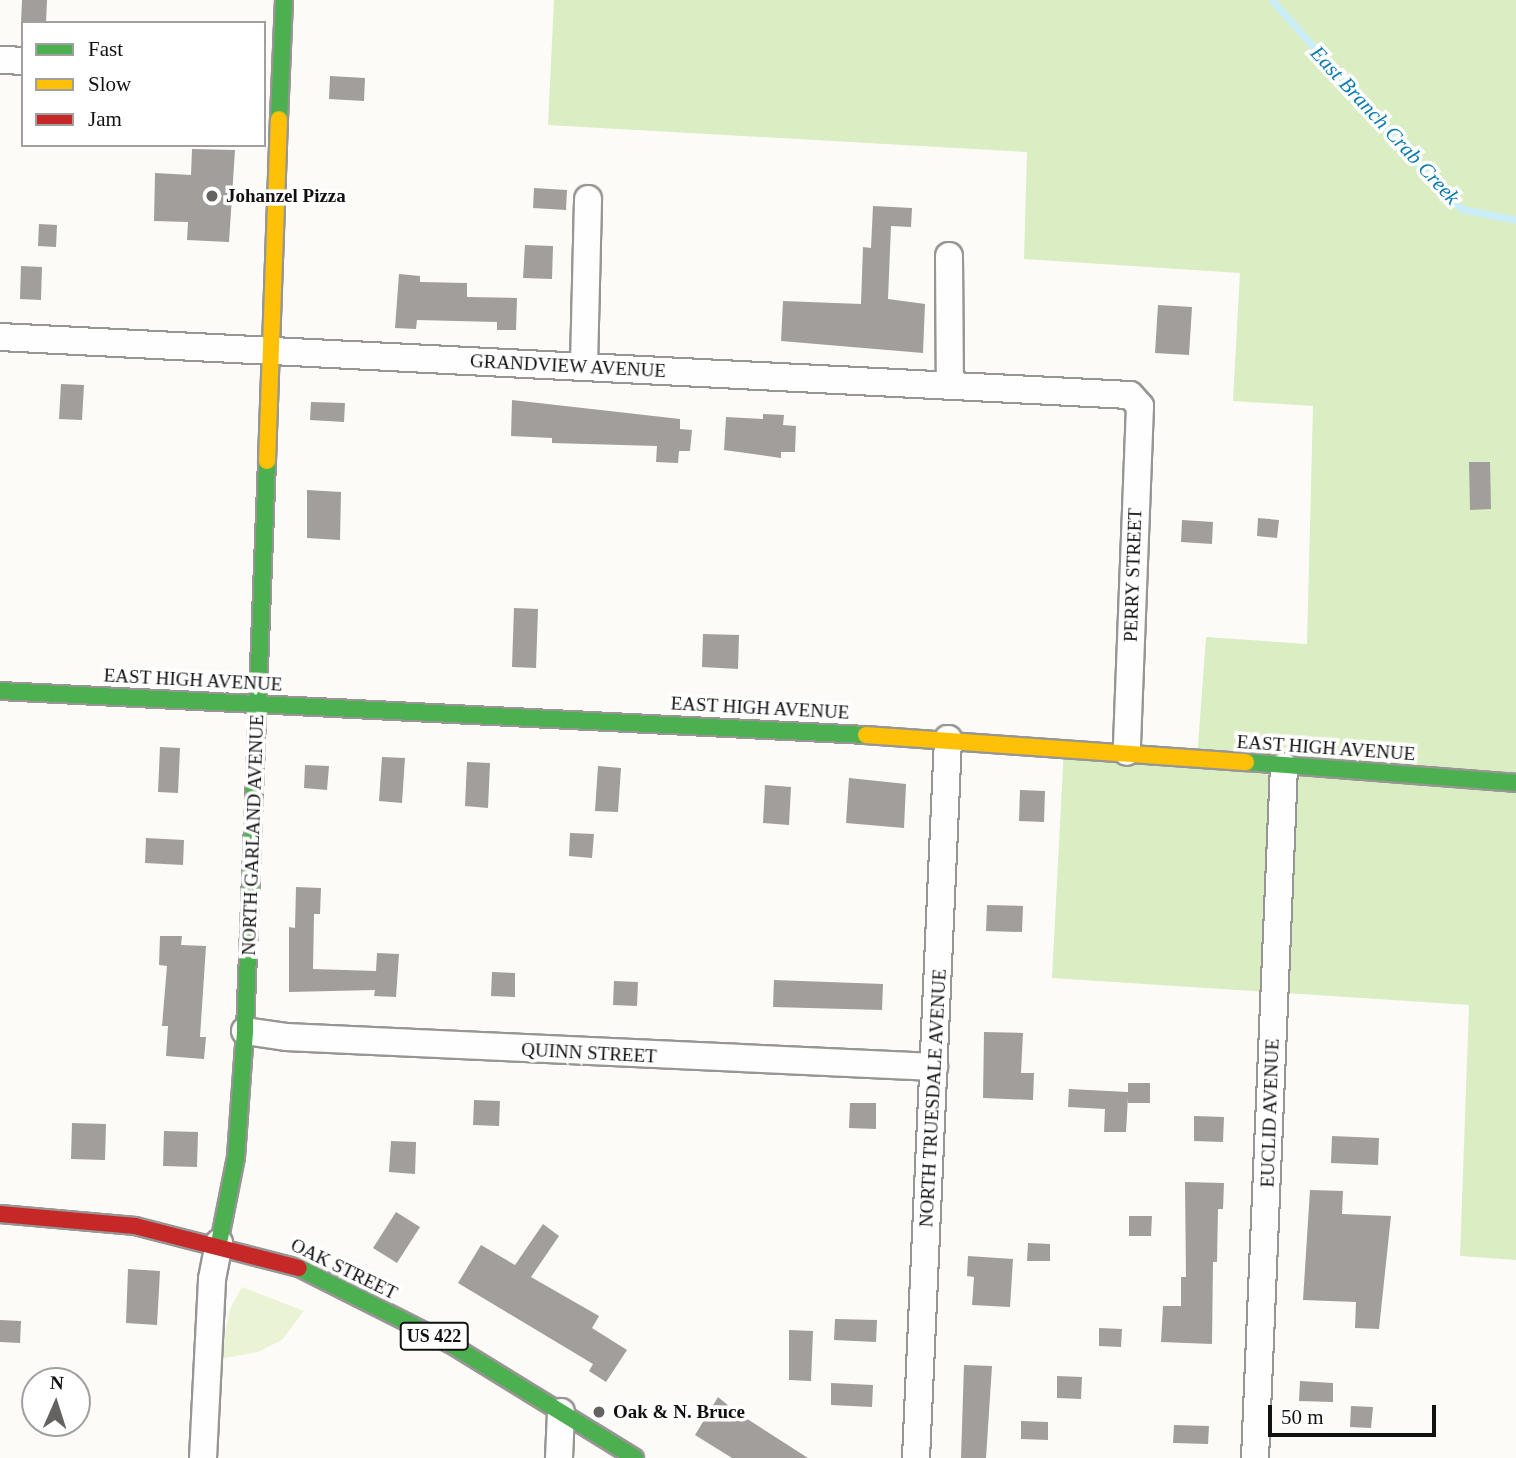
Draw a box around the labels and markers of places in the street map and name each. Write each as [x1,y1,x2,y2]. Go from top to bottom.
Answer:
place label: Johanzel Pizza [226,185,346,207]
marker: Johanzel Pizza [204,188,220,204]
place label: Oak & N. Bruce [613,1401,745,1423]
marker: Oak & N. Bruce [591,1404,607,1420]

